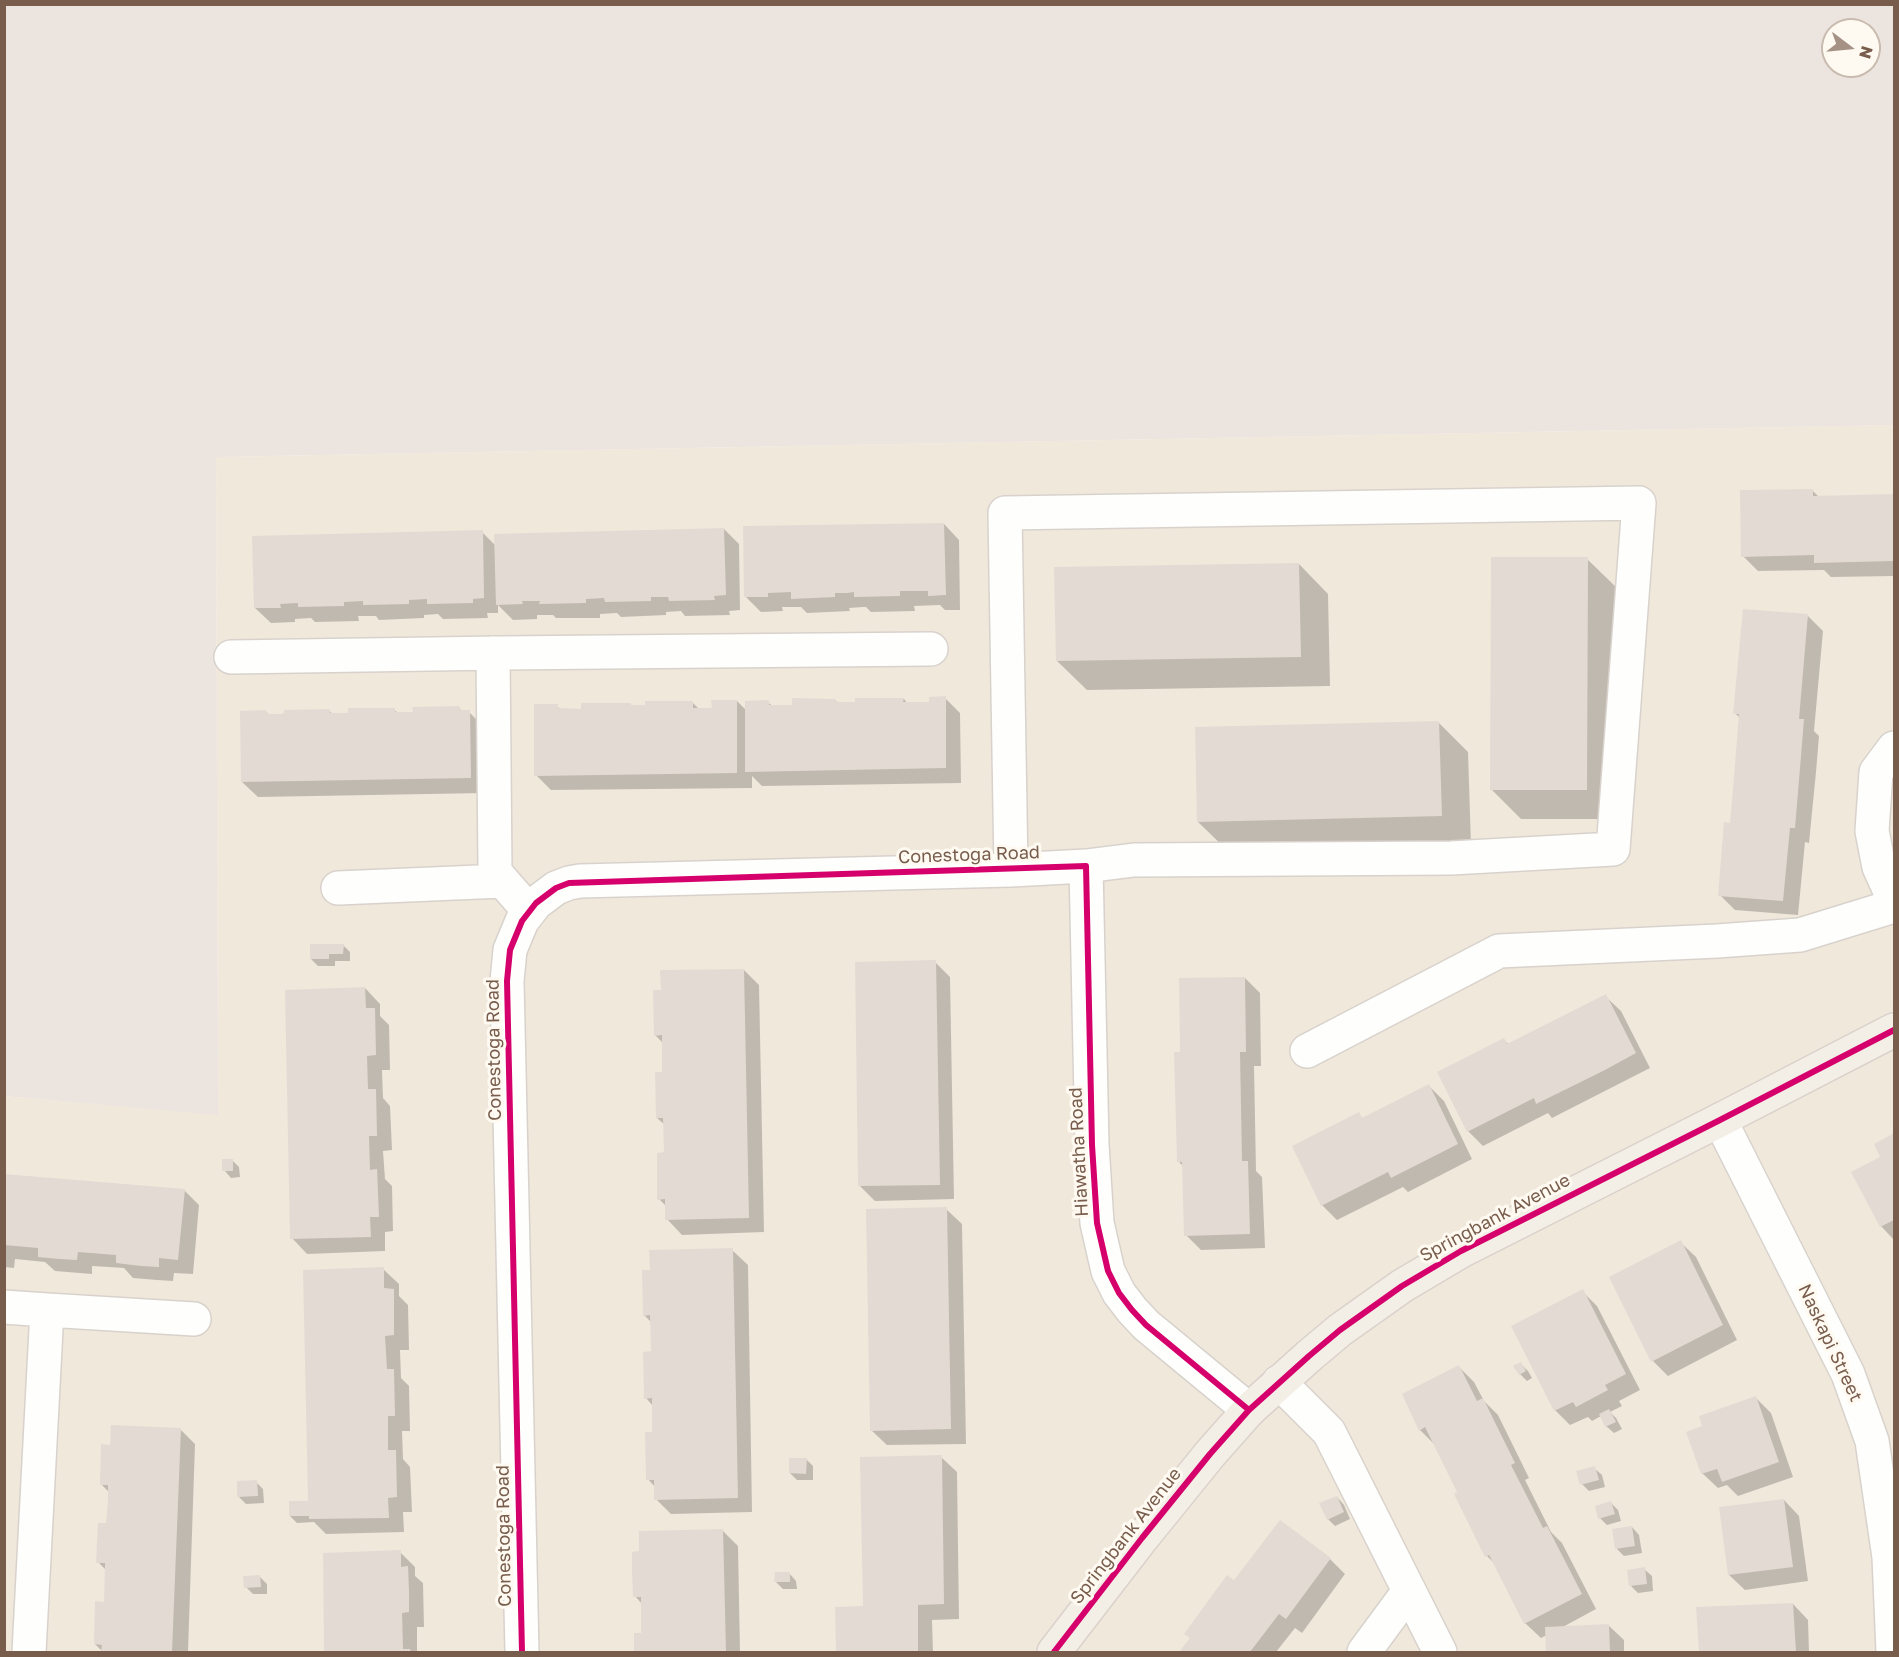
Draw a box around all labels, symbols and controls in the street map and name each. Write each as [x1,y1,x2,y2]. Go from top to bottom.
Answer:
north arrow [1821,18,1881,78]
text: N [1855,44,1878,61]
street label: Conestoga Road [898,842,1040,868]
street label: Conestoga Road [482,979,506,1121]
street label: Hiawatha Road [1065,1087,1093,1217]
street label: Springbank Avenue [1416,1169,1574,1267]
street label: Naskapi Street [1793,1281,1867,1405]
street label: Springbank Avenue [1066,1464,1186,1608]
street label: Conestoga Road [492,1465,516,1607]

